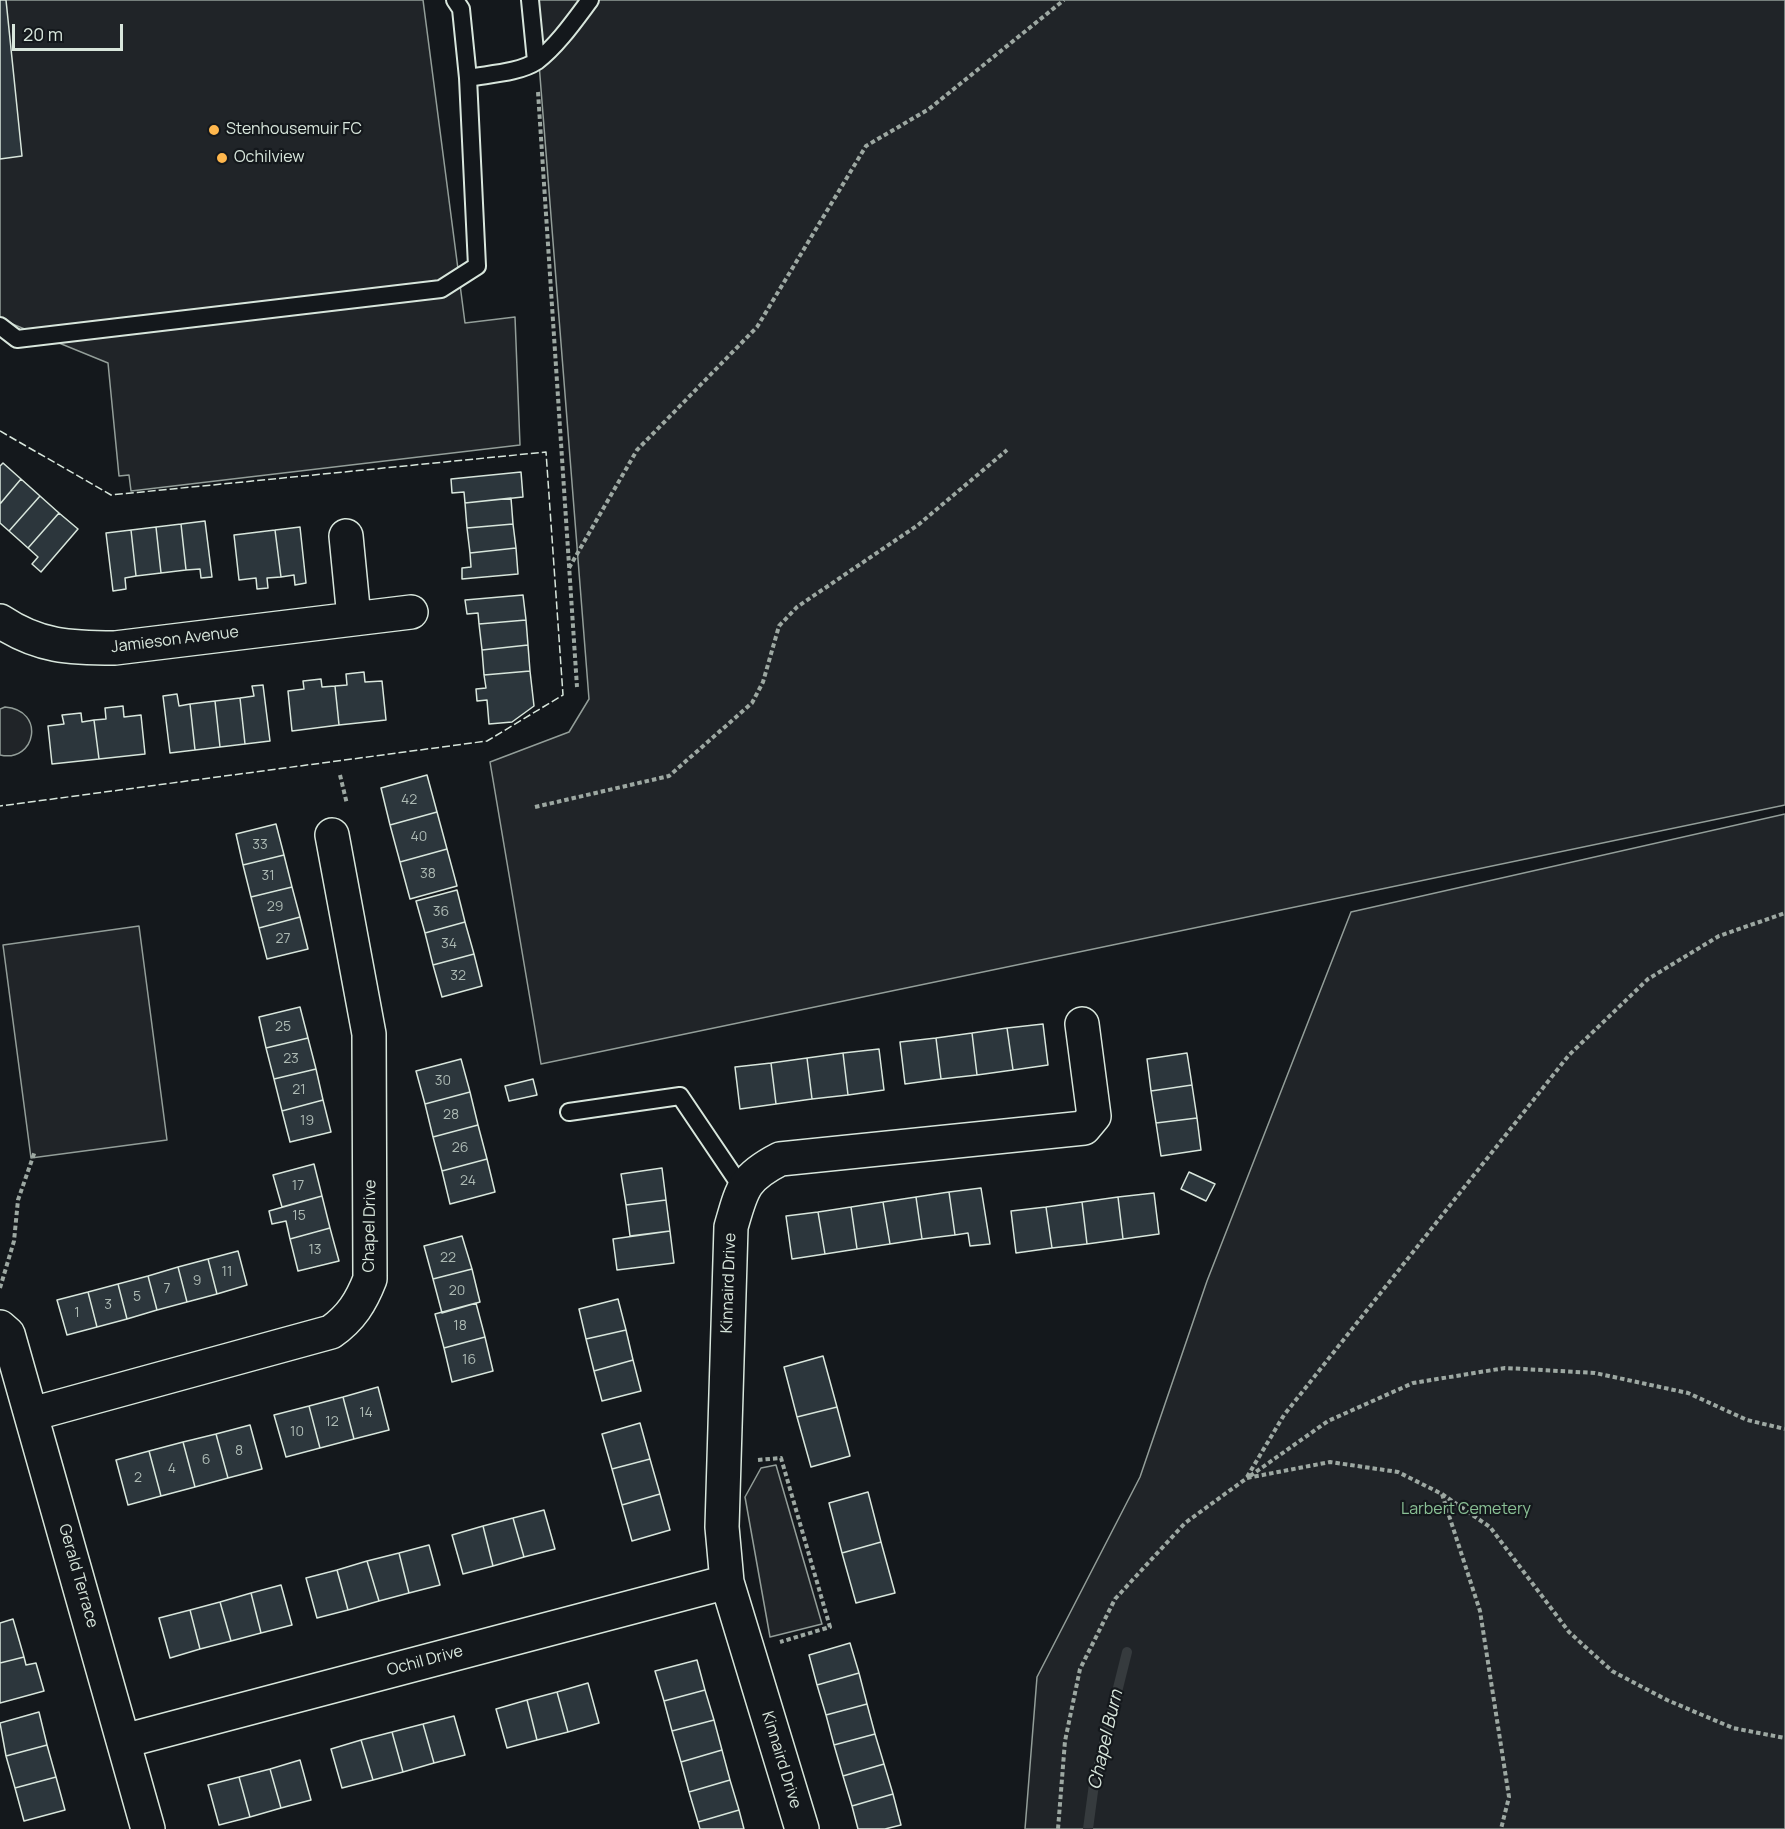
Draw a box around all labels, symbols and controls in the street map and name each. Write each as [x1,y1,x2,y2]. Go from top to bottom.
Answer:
scale bar [15,12,126,50]
text: 20 m [23,22,63,46]
place label: Stenhousemuir FC [226,120,362,140]
marker: Stenhousemuir FC [207,123,221,137]
place label: Ochilview [234,148,305,168]
marker: Ochilview [215,151,229,165]
street label: Jamieson Avenue [110,623,240,657]
house number: 42 [401,792,417,808]
house number: 40 [411,829,427,845]
house number: 33 [252,837,268,853]
house number: 38 [420,866,436,882]
house number: 31 [261,868,275,884]
house number: 29 [267,899,283,915]
house number: 36 [433,904,449,920]
house number: 27 [275,931,291,947]
house number: 34 [441,936,457,952]
house number: 32 [450,968,466,984]
house number: 25 [275,1019,291,1035]
house number: 23 [283,1051,299,1067]
house number: 30 [435,1073,451,1089]
house number: 21 [292,1082,306,1098]
house number: 28 [443,1107,459,1123]
house number: 19 [300,1113,314,1129]
house number: 26 [452,1140,468,1156]
house number: 24 [460,1173,476,1189]
house number: 17 [292,1178,304,1194]
street label: Chapel Drive [360,1179,380,1273]
house number: 15 [292,1208,306,1224]
street label: Kinnaird Drive [718,1232,740,1334]
house number: 13 [308,1242,322,1258]
house number: 22 [440,1250,456,1266]
house number: 11 [222,1264,232,1280]
house number: 9 [193,1273,201,1289]
house number: 7 [163,1281,171,1297]
house number: 20 [449,1283,465,1299]
house number: 5 [133,1289,141,1305]
house number: 3 [104,1297,112,1313]
house number: 1 [74,1305,80,1321]
house number: 18 [453,1318,467,1334]
house number: 16 [462,1352,476,1368]
house number: 14 [359,1405,373,1421]
house number: 12 [325,1414,339,1430]
house number: 10 [290,1424,304,1440]
house number: 8 [235,1443,243,1459]
house number: 6 [202,1452,210,1468]
house number: 4 [168,1461,176,1477]
house number: 2 [134,1470,142,1486]
park label: Larbert Cemetery [1401,1500,1531,1520]
street label: Gerald Terrace [54,1522,102,1630]
street label: Ochil Drive [385,1642,465,1680]
water label: Chapel Burn [1084,1688,1128,1792]
street label: Kinnaird Drive [757,1709,805,1811]

